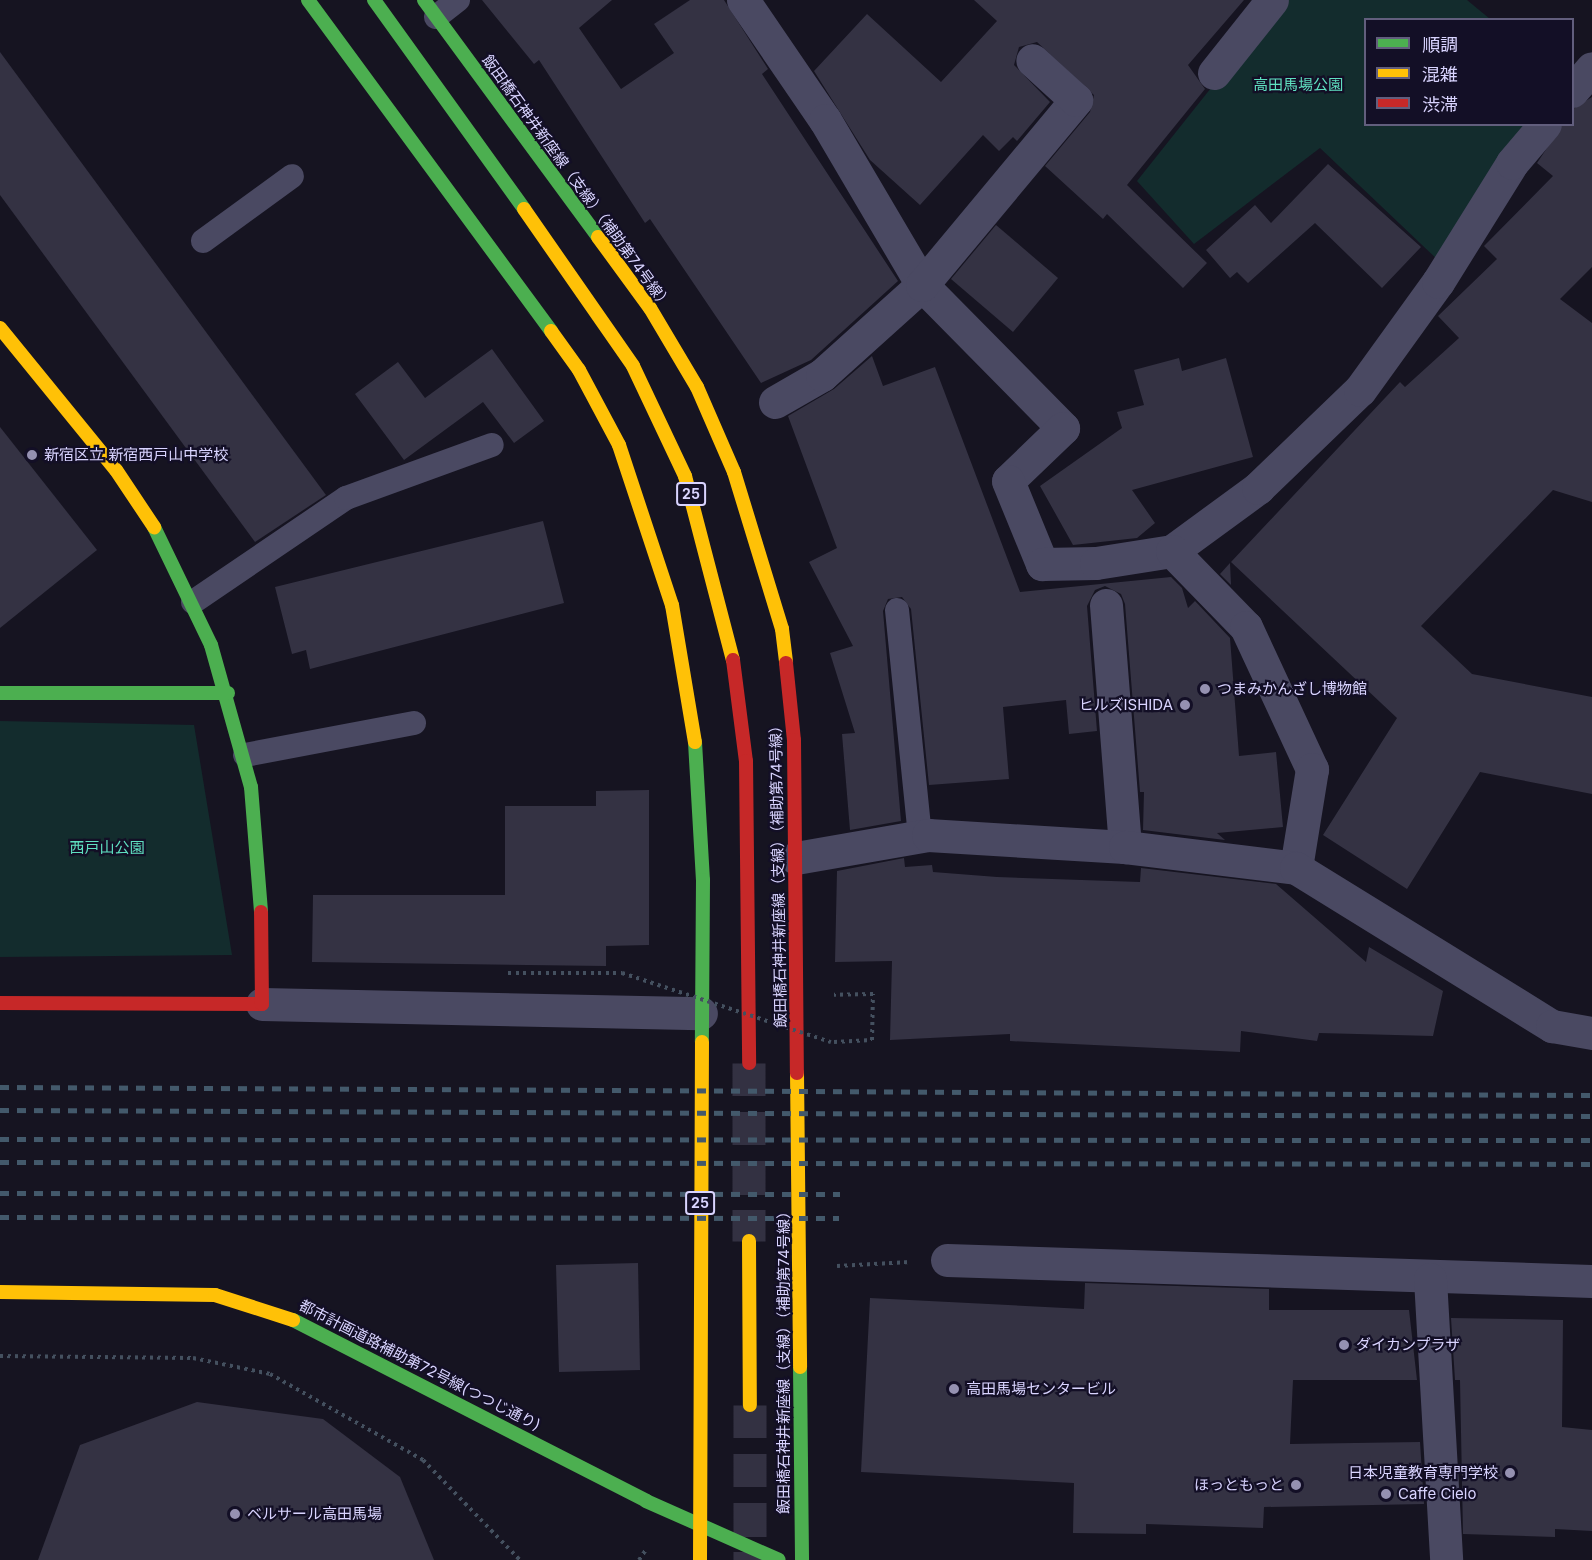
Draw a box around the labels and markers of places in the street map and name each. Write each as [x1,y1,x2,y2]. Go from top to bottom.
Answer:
place label: 新宿区立 新宿西戸山中学校 [44,446,228,464]
marker: 新宿区立 新宿西戸山中学校 [25,448,39,462]
place label: つまみかんざし博物館 [1217,680,1367,698]
marker: つまみかんざし博物館 [1198,682,1212,696]
place label: ヒルズISHIDA [1079,696,1173,714]
marker: ヒルズISHIDA [1178,698,1192,712]
place label: ダイカンプラザ [1356,1336,1461,1354]
marker: ダイカンプラザ [1337,1338,1351,1352]
place label: 高田馬場センタービル [966,1380,1116,1398]
marker: 高田馬場センタービル [947,1382,961,1396]
place label: 日本児童教育専門学校 [1348,1464,1498,1482]
marker: 日本児童教育専門学校 [1503,1466,1517,1480]
place label: ほっともっと [1194,1476,1284,1494]
marker: ほっともっと [1289,1478,1303,1492]
place label: Caffe Cielo [1398,1485,1476,1503]
marker: Caffe Cielo [1379,1487,1393,1501]
place label: ベルサール高田馬場 [247,1505,382,1523]
marker: ベルサール高田馬場 [228,1507,242,1521]

